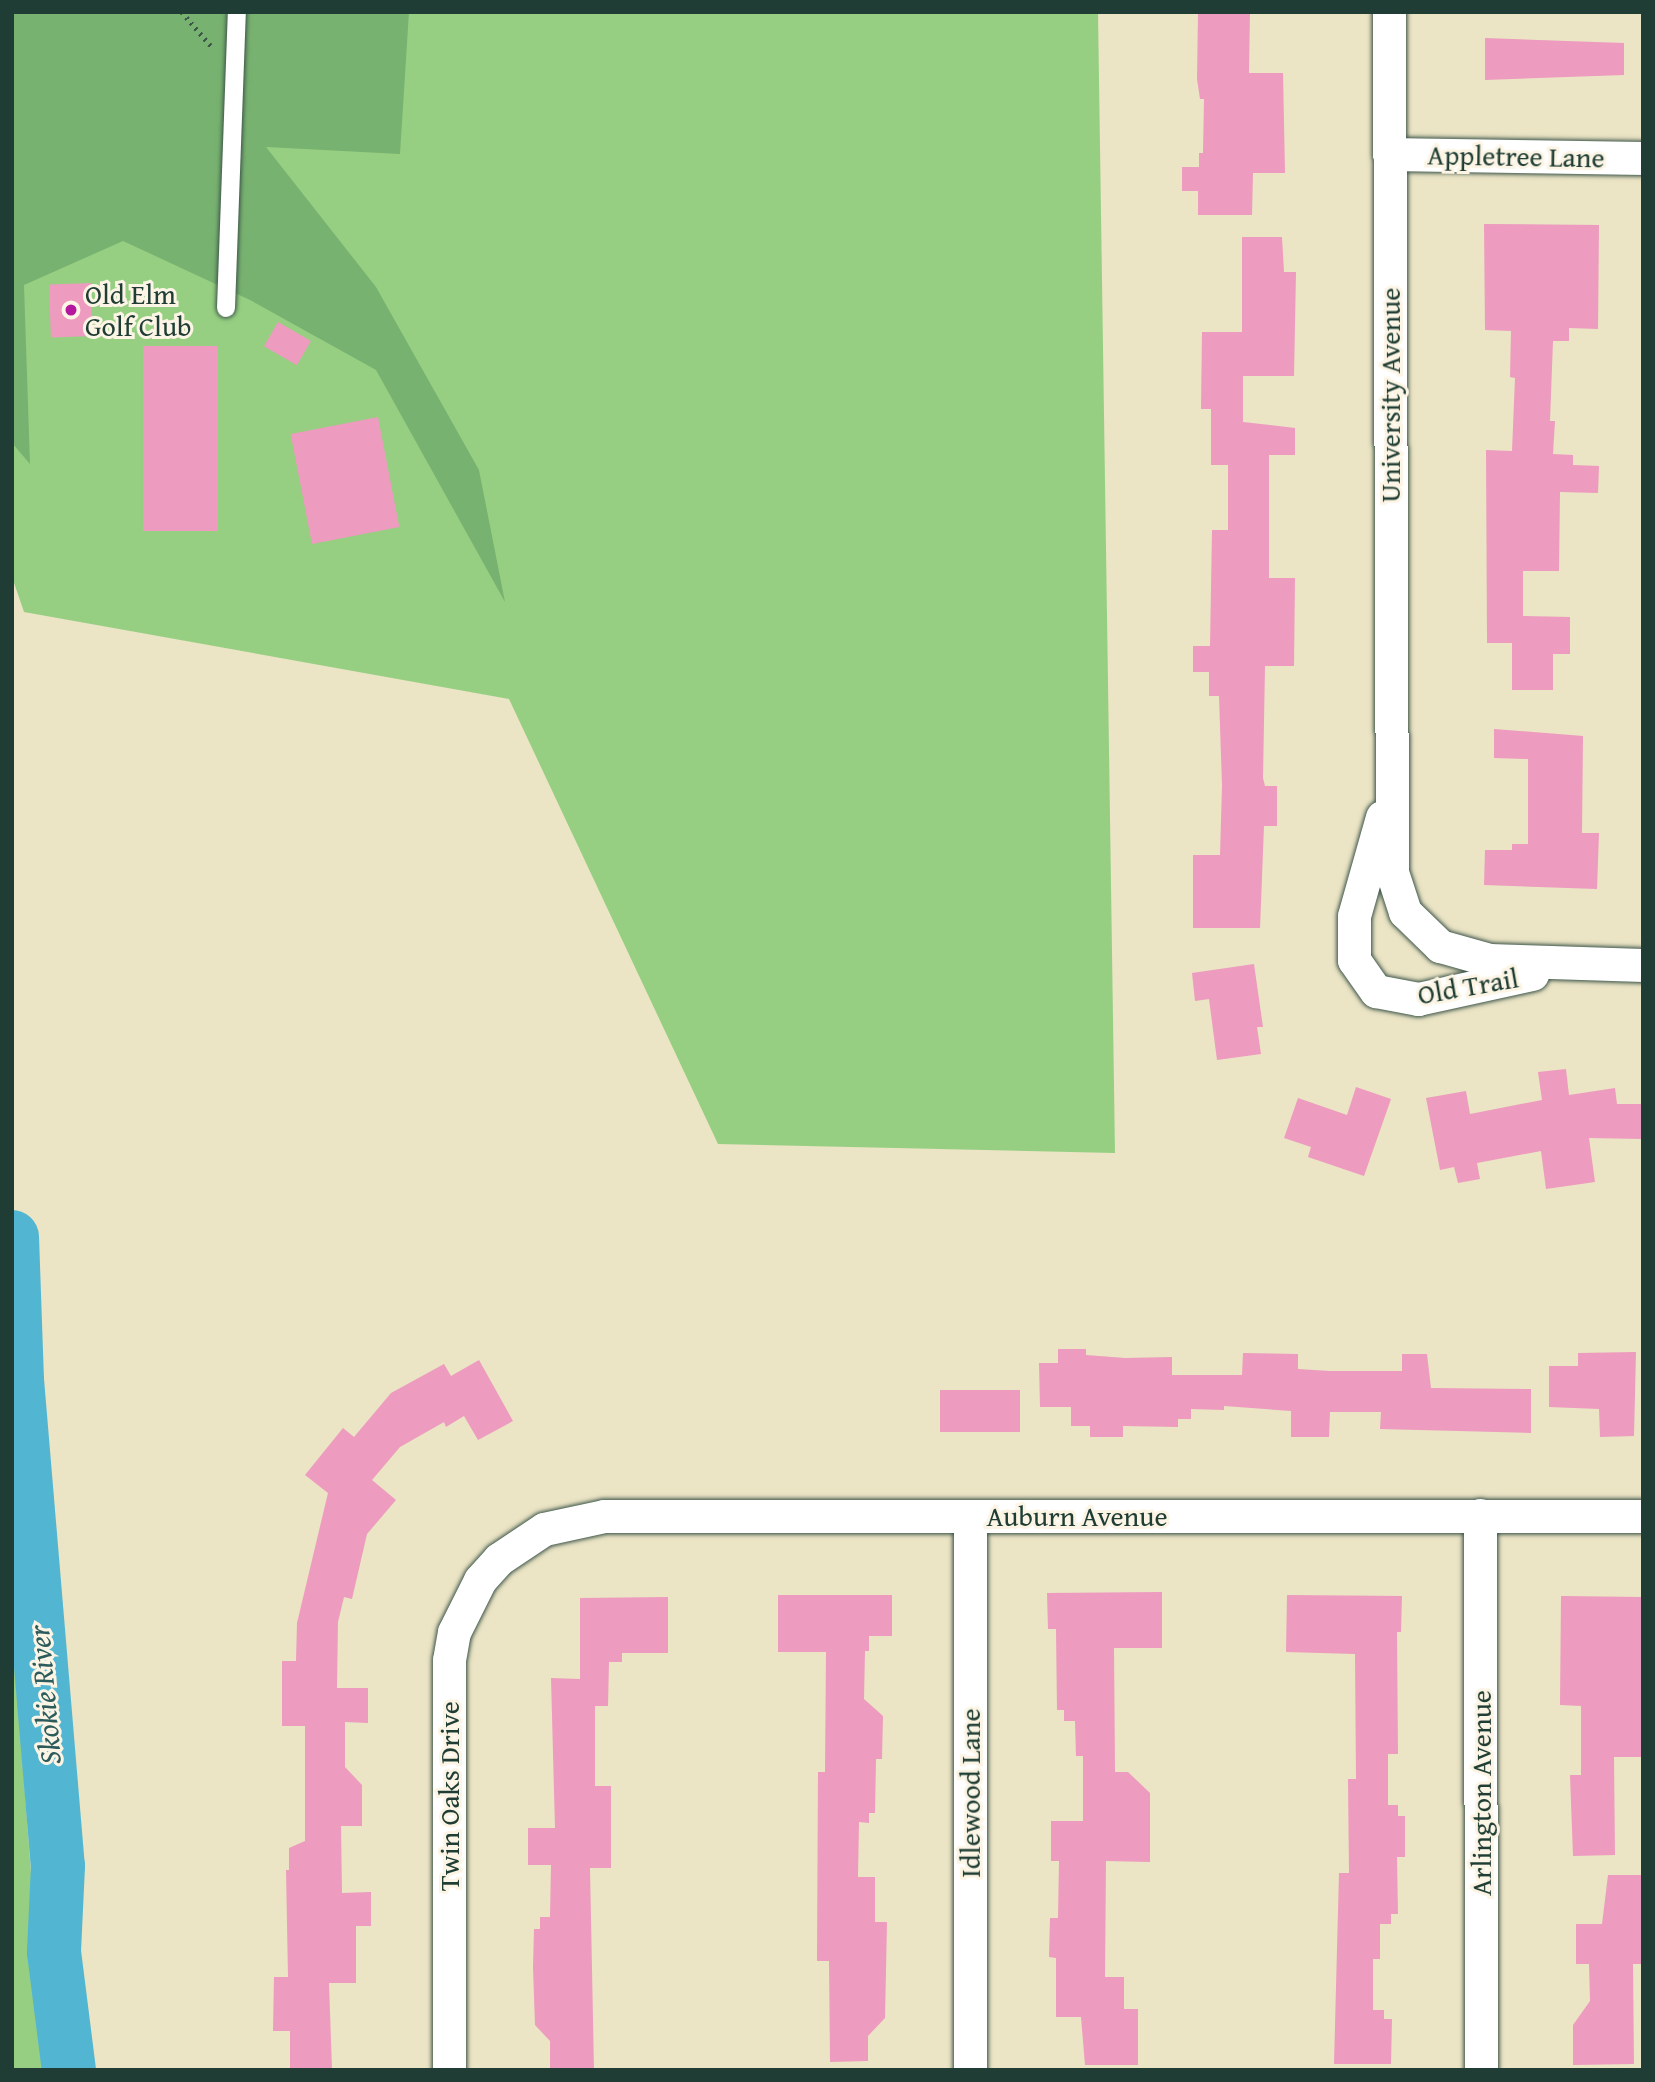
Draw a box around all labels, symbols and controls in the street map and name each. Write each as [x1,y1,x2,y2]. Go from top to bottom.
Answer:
street label: Appletree Lane [1427,138,1605,174]
place label: Old Elm Golf Club [85,277,192,343]
street label: University Avenue [1373,288,1407,502]
marker: Old Elm Golf Club [63,302,79,318]
street label: Old Trail [1415,961,1521,1011]
street label: Auburn Avenue [986,1499,1168,1533]
water label: Skokie River [20,1624,68,1766]
street label: Arlington Avenue [1464,1690,1498,1896]
street label: Twin Oaks Drive [432,1701,466,1891]
street label: Idlewood Lane [953,1708,987,1878]

